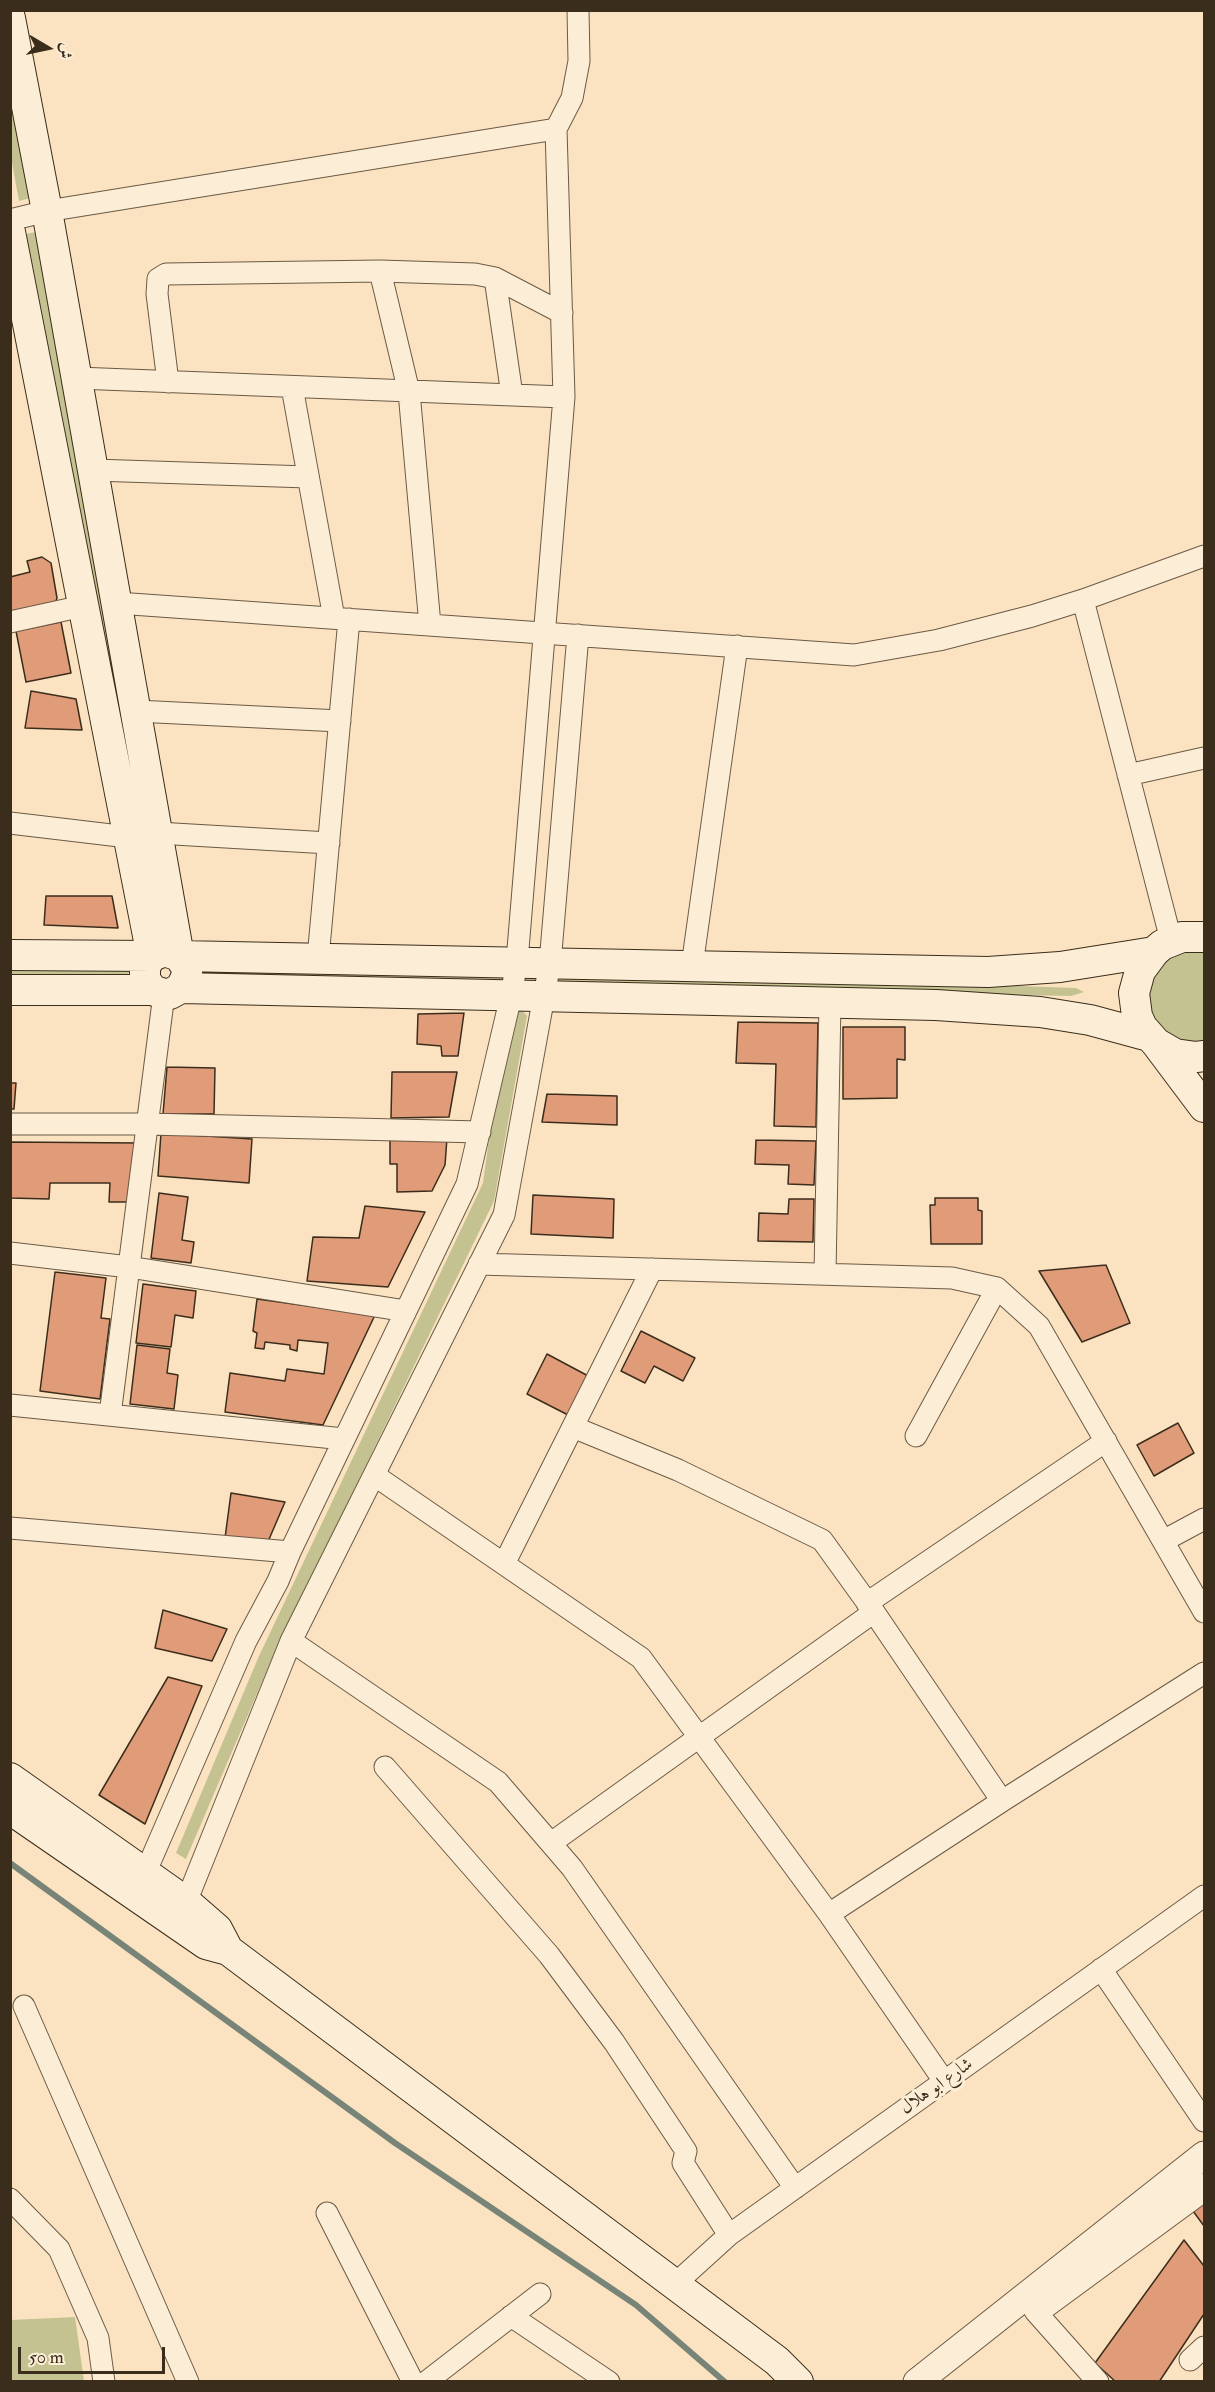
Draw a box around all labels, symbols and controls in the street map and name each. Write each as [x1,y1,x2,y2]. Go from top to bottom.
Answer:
north arrow [18,18,78,78]
text: ش [55,41,77,60]
street label: شارع ابو هلال [896,2054,978,2120]
scale bar [21,2335,168,2373]
text: 50 m [29,2346,64,2369]

